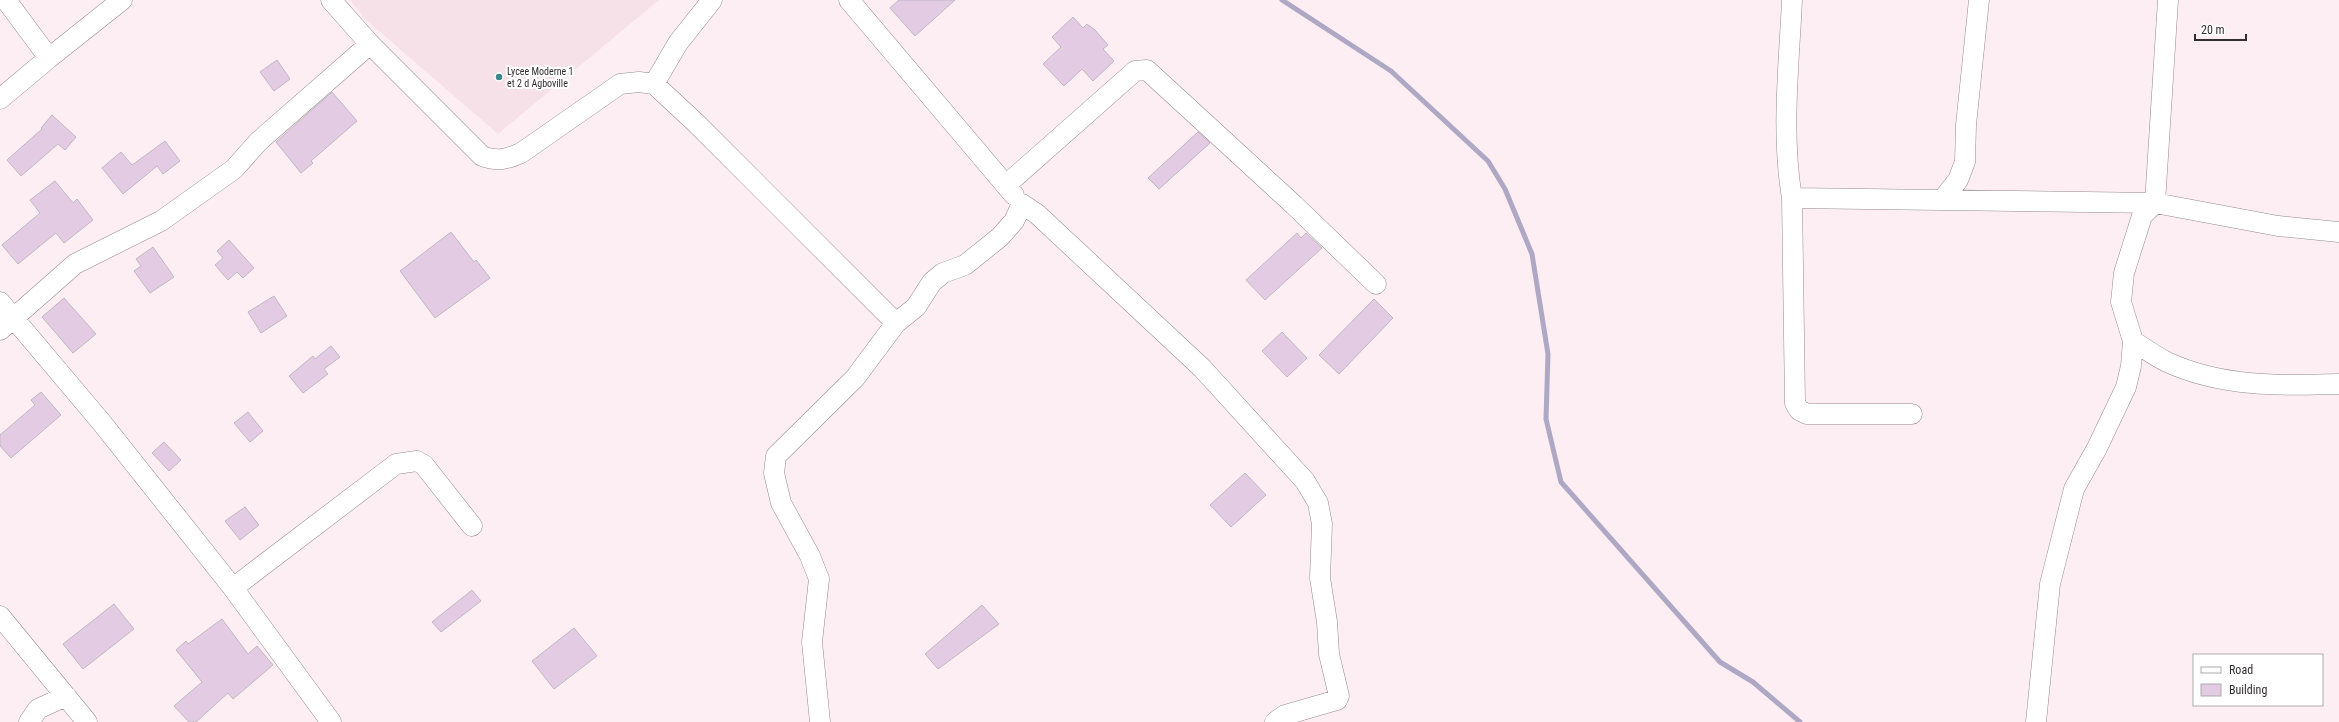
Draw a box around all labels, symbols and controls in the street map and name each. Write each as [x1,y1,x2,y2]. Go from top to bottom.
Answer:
scale bar [2195,16,2246,42]
text: 20 m [2201,23,2225,37]
place label: Lycee Moderne 1 et 2 d Agboville [507,66,574,89]
marker: Lycee Moderne 1 et 2 d Agboville [494,72,504,82]
legend [2193,654,2323,706]
text: Road [2229,663,2253,677]
text: Building [2229,683,2267,697]

